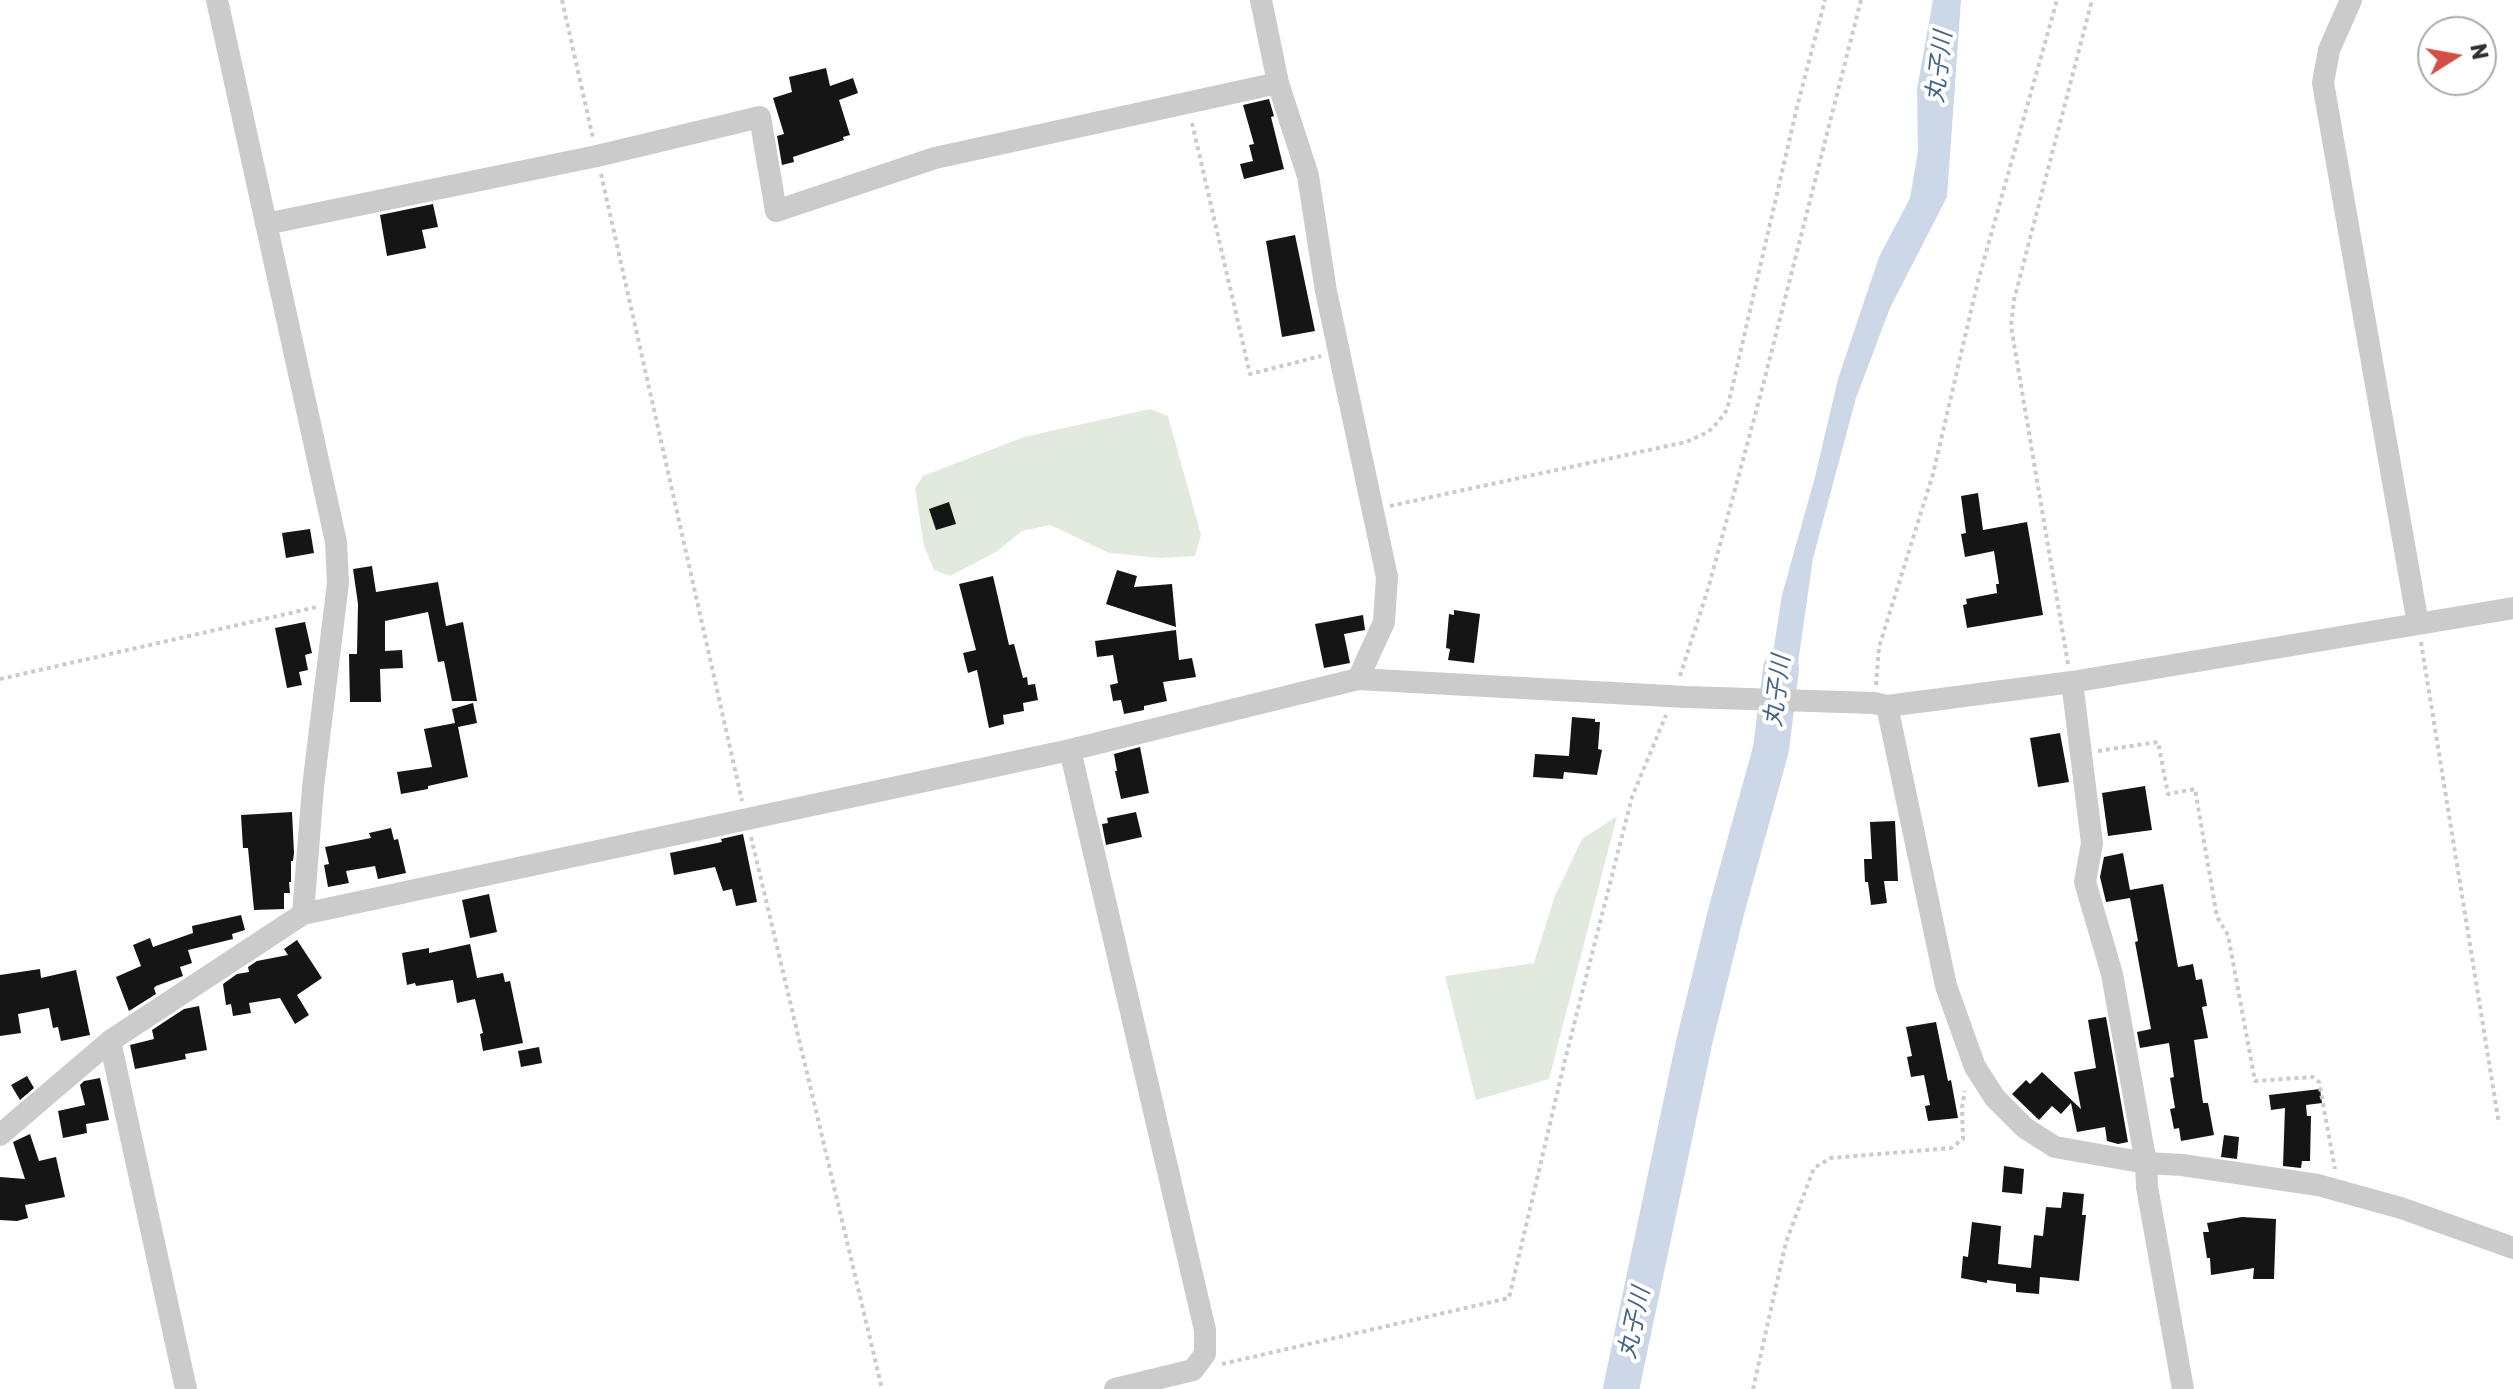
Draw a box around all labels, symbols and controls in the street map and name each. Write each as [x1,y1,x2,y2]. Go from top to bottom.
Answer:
north arrow [2417,16,2497,96]
water label: 丸子川 [1921,30,1959,104]
text: N [2464,41,2494,62]
water label: 丸子川 [1759,654,1797,728]
water label: 丸子川 [1613,1285,1657,1361]

